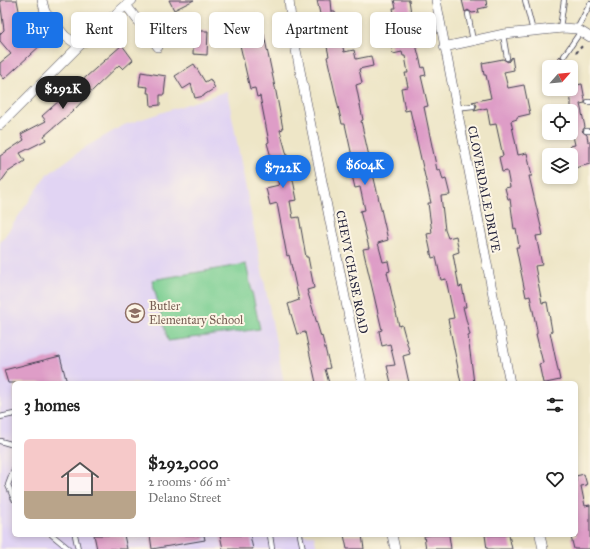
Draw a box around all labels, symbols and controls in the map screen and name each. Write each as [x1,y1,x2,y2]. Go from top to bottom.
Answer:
chip: Buy [12,12,63,48]
chip: Rent [71,12,127,48]
chip: Filters [135,12,201,48]
chip: New [209,12,264,48]
chip: Apartment [272,12,362,48]
chip: House [370,12,436,48]
north arrow [542,60,578,96]
map controls [542,60,578,184]
pin: $292K [35,76,91,110]
text: $292K [45,81,81,97]
button: locate [542,104,578,140]
street label: CLOVERDALE DRIVE [465,125,503,254]
button: layers [542,148,578,184]
pin: $604K [337,152,393,186]
pin: $722K [255,155,311,189]
text: $604K [346,157,384,173]
text: $722K [265,160,301,176]
street label: CHEVY CHASE ROAD [333,209,371,335]
place label: Butler Elementary School [149,299,244,327]
school or university icon: Butler Elementary School [124,302,146,324]
icon: filters [544,394,566,416]
text: 3 homes [24,395,80,416]
text: $292,000 [148,453,219,474]
icon: home [56,455,104,503]
icon: heart [544,468,566,490]
text: 2 rooms · 66 m² [148,474,230,490]
text: Delano Street [148,490,221,506]

